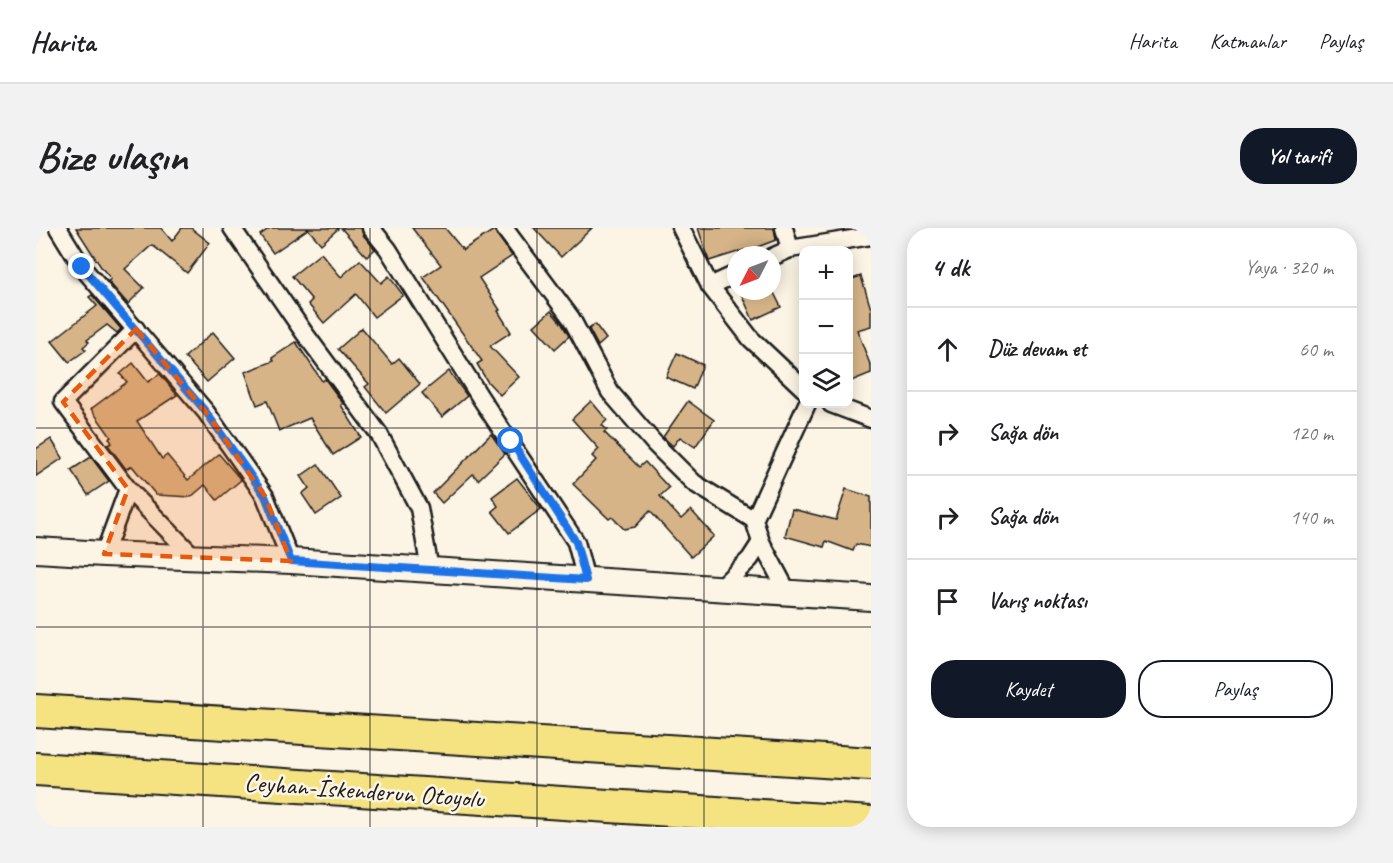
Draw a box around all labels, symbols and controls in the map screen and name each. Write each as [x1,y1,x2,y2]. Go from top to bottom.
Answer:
text: Harita [30,24,95,59]
text: Harita [1129,28,1177,54]
text: Katmanlar [1210,28,1286,54]
text: Paylaş [1319,28,1363,54]
button: Yol tarifi [1240,128,1357,184]
text: Bize ulaşın [36,130,187,183]
north arrow [727,246,781,300]
map controls [799,246,853,408]
button: + [799,246,853,300]
text: 4 dk [931,251,969,284]
route end [68,253,94,279]
text: Yaya · 320 m [1245,255,1333,280]
button: − [799,300,853,354]
icon: ahead [931,333,964,366]
text: Düz devam et [988,335,1086,363]
text: 60 m [1299,337,1333,362]
button: layers [799,354,853,408]
icon: right [931,417,964,450]
text: Sağa dön [988,419,1058,447]
text: 120 m [1290,421,1333,446]
route start [497,427,523,453]
icon: right [931,501,964,534]
text: Sağa dön [988,503,1058,531]
text: 140 m [1290,505,1333,530]
icon: arrive [931,585,964,618]
text: Varış noktası [988,587,1087,615]
button: Kaydet [931,660,1126,718]
button: Paylaş [1138,660,1333,718]
street label: Ceyhan-İskenderun Otoyolu [243,766,486,815]

